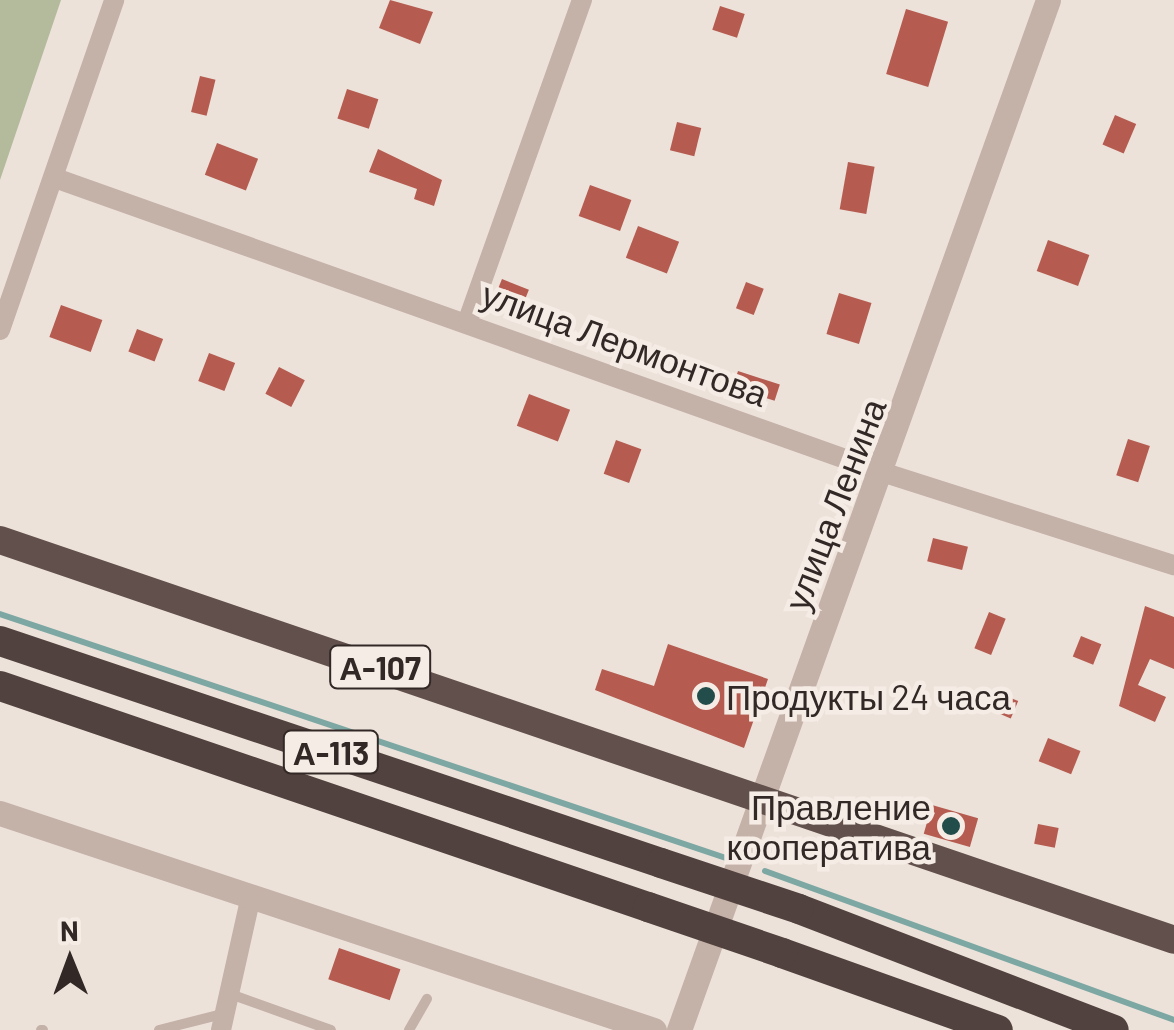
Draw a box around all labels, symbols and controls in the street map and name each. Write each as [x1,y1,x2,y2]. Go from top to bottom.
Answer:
street label: улица Лермонтова [477,272,773,414]
street label: улица Ленина [774,392,894,616]
road number: А-107 [328,640,432,694]
place label: Продукты 24 часа [726,675,1011,717]
marker: Продукты 24 часа [695,685,717,707]
road number: А-113 [281,725,381,779]
place label: Правление кооператива [727,785,931,867]
marker: Правление кооператива [940,815,962,837]
north arrow [20,910,120,1010]
text: N [60,913,79,947]

